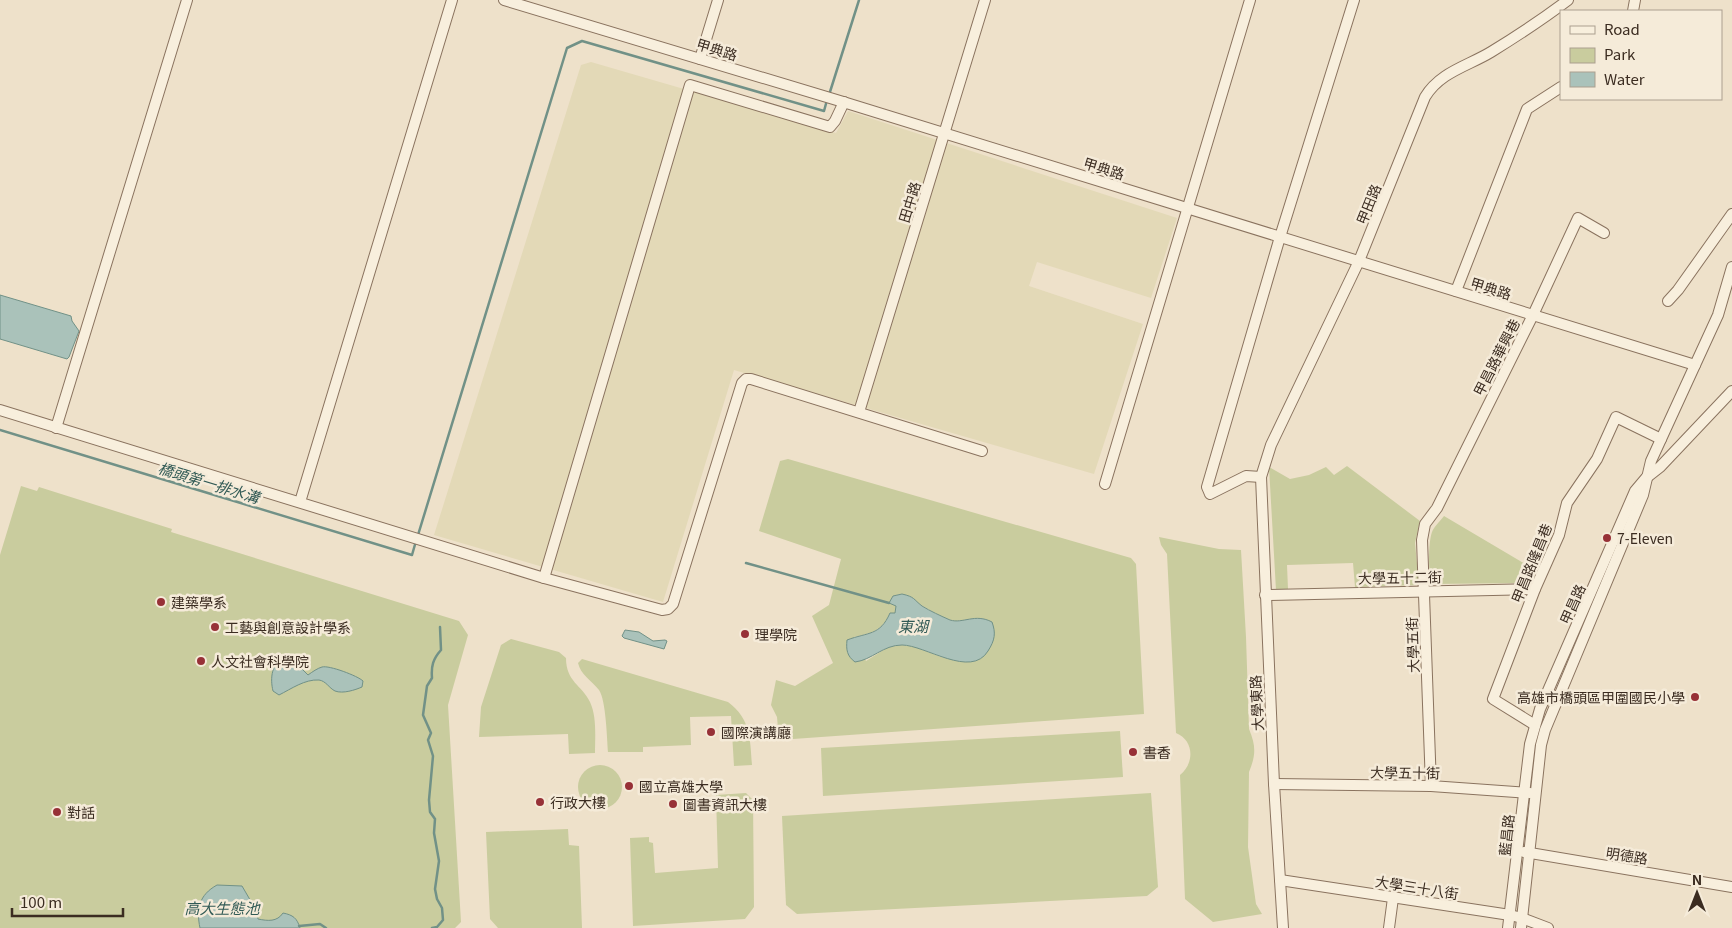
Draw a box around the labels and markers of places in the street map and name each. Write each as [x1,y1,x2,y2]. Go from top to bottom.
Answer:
place label: 7-Eleven [1617,528,1673,548]
marker: 7-Eleven [1601,532,1613,544]
place label: 建築學系 [171,592,227,612]
marker: 建築學系 [155,596,167,608]
place label: 工藝與創意設計學系 [225,617,351,637]
marker: 工藝與創意設計學系 [209,621,221,633]
place label: 理學院 [755,624,797,644]
marker: 理學院 [739,628,751,640]
place label: 人文社會科學院 [211,651,309,671]
marker: 人文社會科學院 [195,655,207,667]
place label: 高雄市橋頭區甲圍國民小學 [1517,687,1685,707]
marker: 高雄市橋頭區甲圍國民小學 [1689,691,1701,703]
place label: 國際演講廳 [721,722,791,742]
marker: 國際演講廳 [705,726,717,738]
place label: 書香 [1143,742,1171,762]
marker: 書香 [1127,746,1139,758]
place label: 國立高雄大學 [639,776,723,796]
marker: 國立高雄大學 [623,780,635,792]
place label: 行政大樓 [550,792,606,812]
place label: 圖書資訊大樓 [683,794,767,814]
marker: 行政大樓 [534,796,546,808]
marker: 圖書資訊大樓 [667,798,679,810]
place label: 對話 [67,802,95,822]
marker: 對話 [51,806,63,818]

